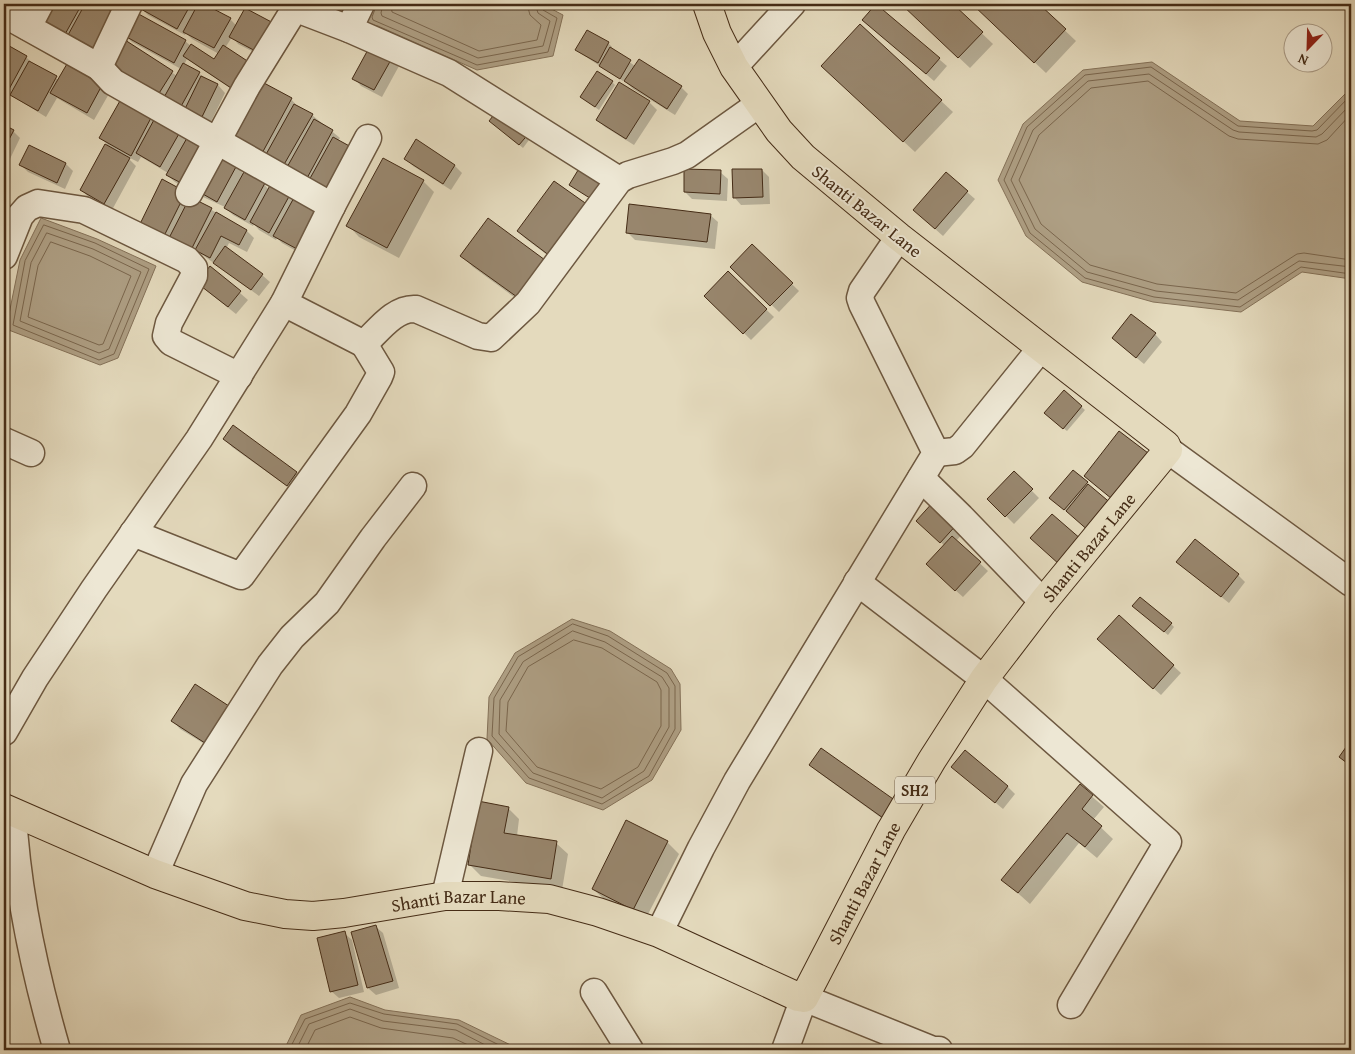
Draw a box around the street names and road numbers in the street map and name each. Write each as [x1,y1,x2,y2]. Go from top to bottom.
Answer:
street label: Shanti Bazar Lane [806,158,928,264]
street label: Shanti Bazar Lane [1035,486,1142,608]
road number: SH2 [895,776,935,804]
street label: Shanti Bazar Lane [821,816,907,949]
street label: Shanti Bazar Lane [389,883,527,918]

